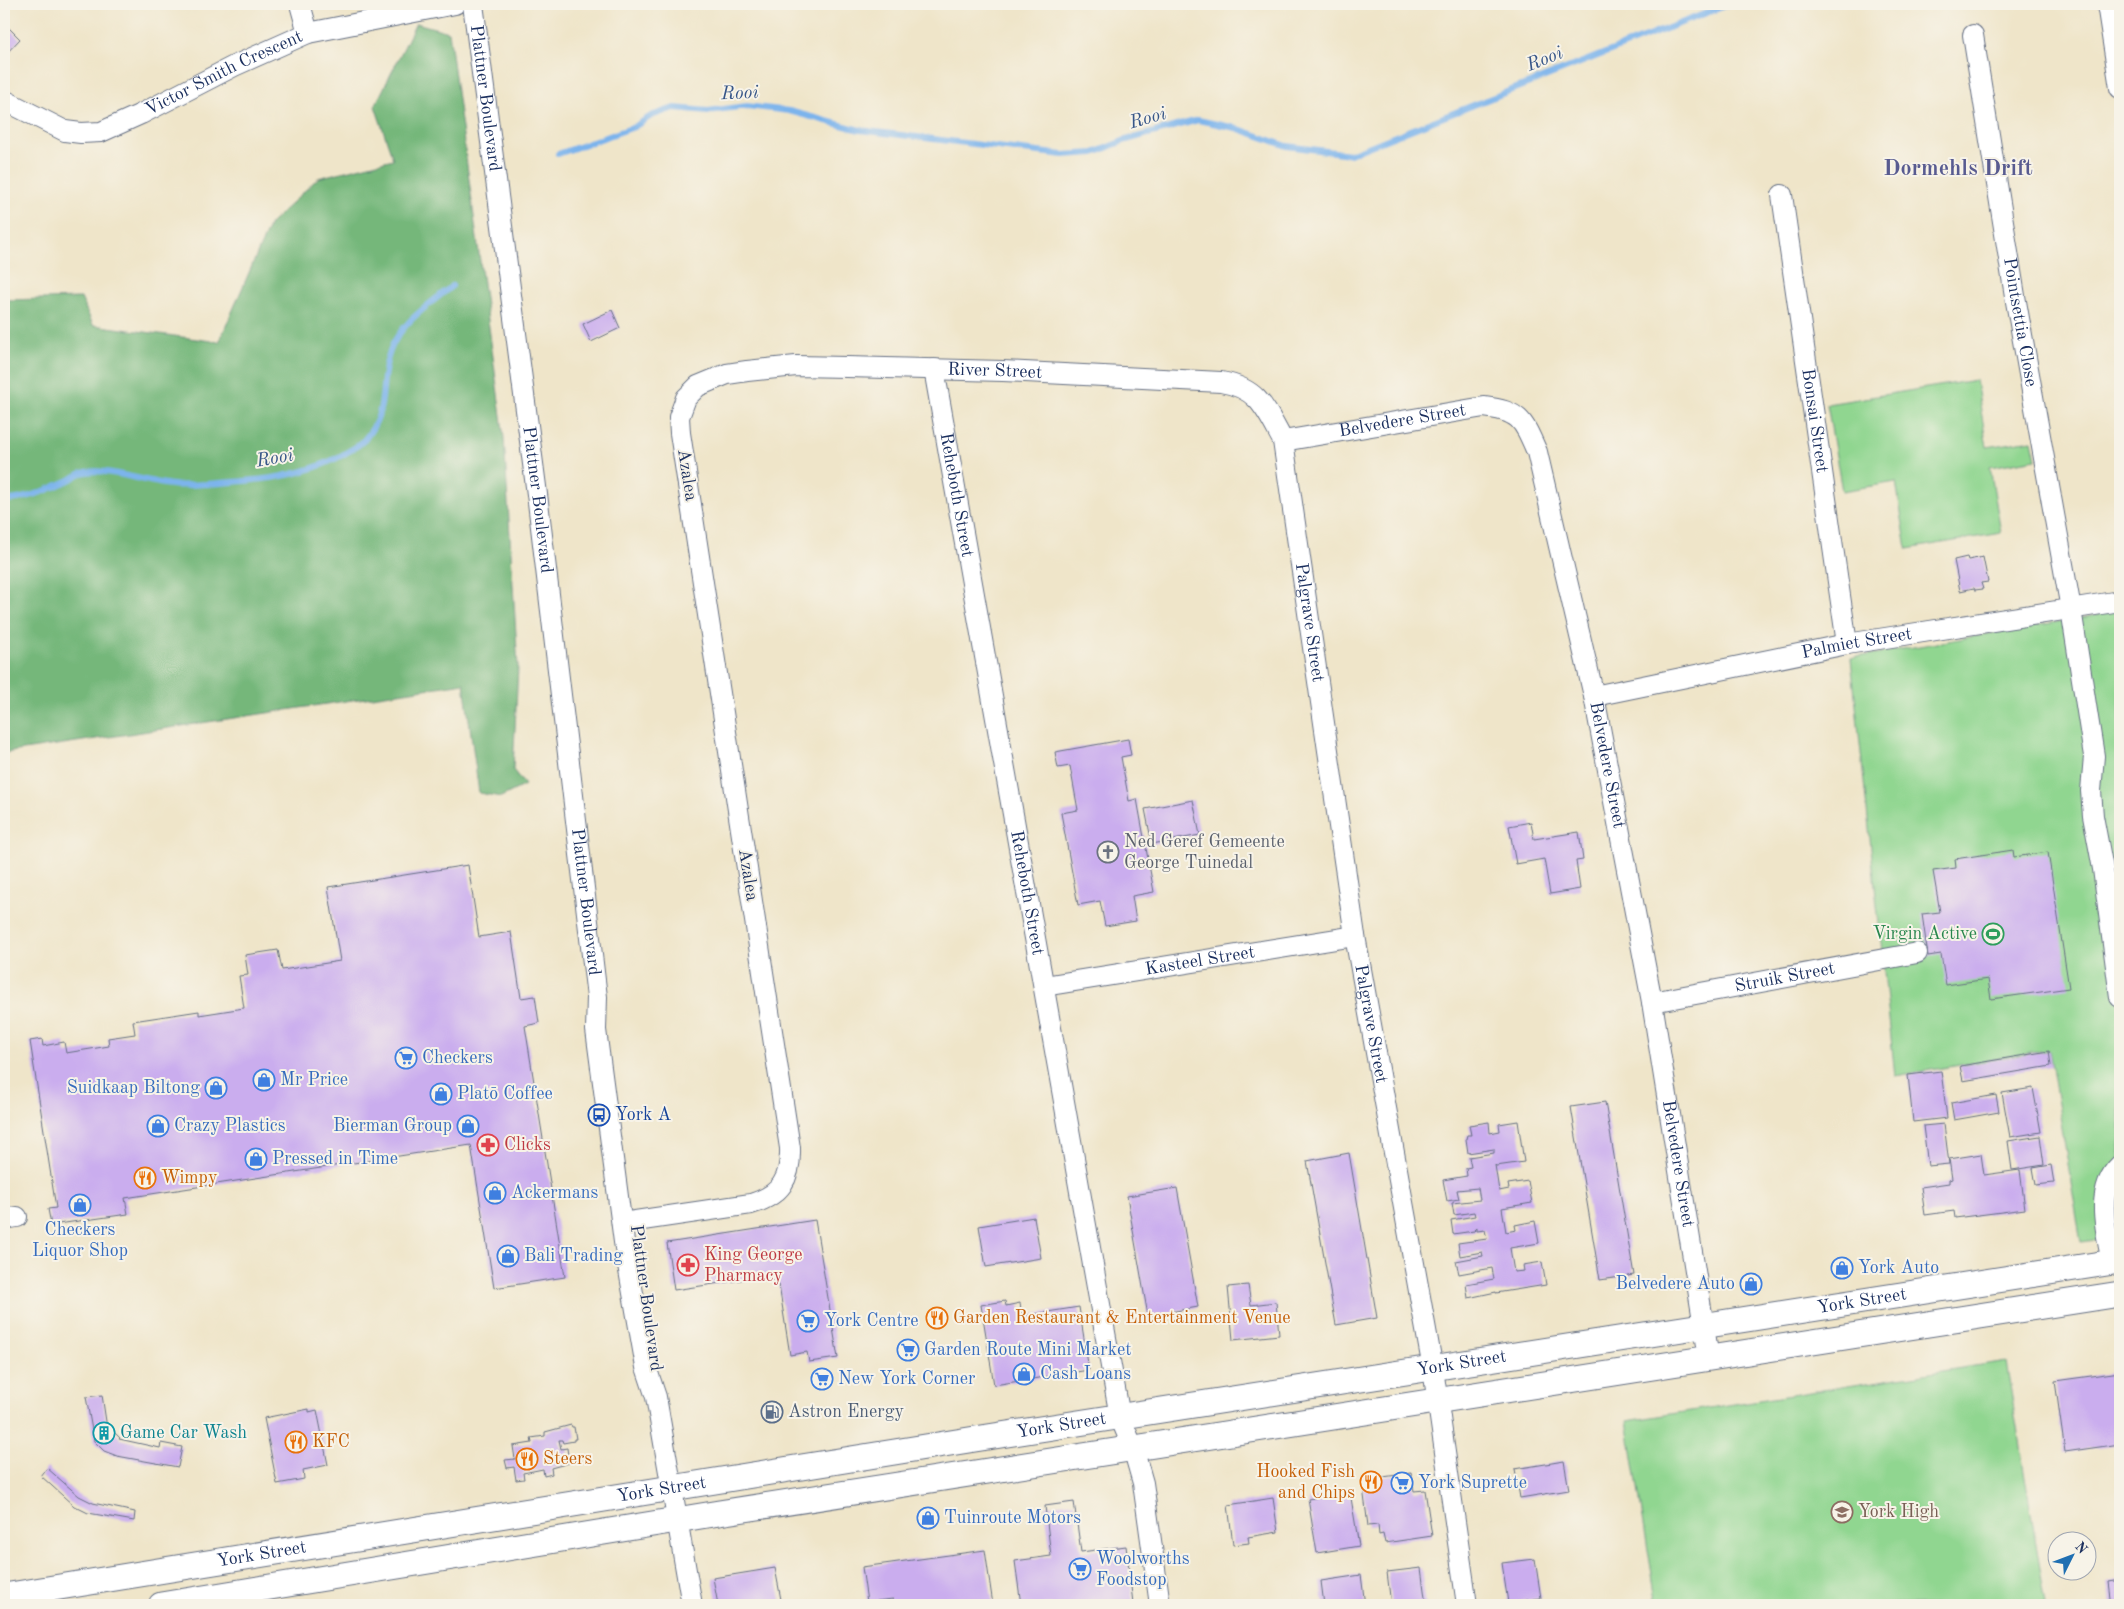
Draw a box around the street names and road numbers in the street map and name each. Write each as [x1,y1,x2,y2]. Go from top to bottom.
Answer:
street label: Plattner Boulevard [467,24,504,173]
street label: Victor Smith Crescent [142,28,306,119]
street label: Pointsettia Close [2000,256,2040,388]
street label: River Street [947,361,1043,382]
street label: Bonsai Street [1798,367,1831,474]
street label: Belvedere Street [1337,401,1467,440]
street label: Plattner Boulevard [519,425,555,574]
street label: Reheboth Street [936,431,976,559]
street label: Azalea [674,448,700,502]
street label: Palgrave Street [1292,562,1327,683]
street label: Palmiet Street [1800,625,1913,662]
street label: Belvedere Street [1586,700,1628,830]
street label: Plattner Boulevard [568,827,603,976]
street label: Reheboth Street [1007,829,1047,957]
street label: Azalea [735,848,761,902]
street label: Kasteel Street [1144,943,1256,979]
street label: Struik Street [1733,959,1836,996]
street label: Palgrave Street [1351,963,1390,1085]
street label: Belvedere Street [1659,1099,1697,1229]
street label: Plattner Boulevard [627,1224,665,1372]
street label: York Street [1816,1285,1908,1317]
street label: York Street [1416,1348,1508,1379]
street label: York Street [1015,1410,1107,1441]
street label: York Street [615,1474,707,1506]
street label: York Street [216,1538,308,1570]

